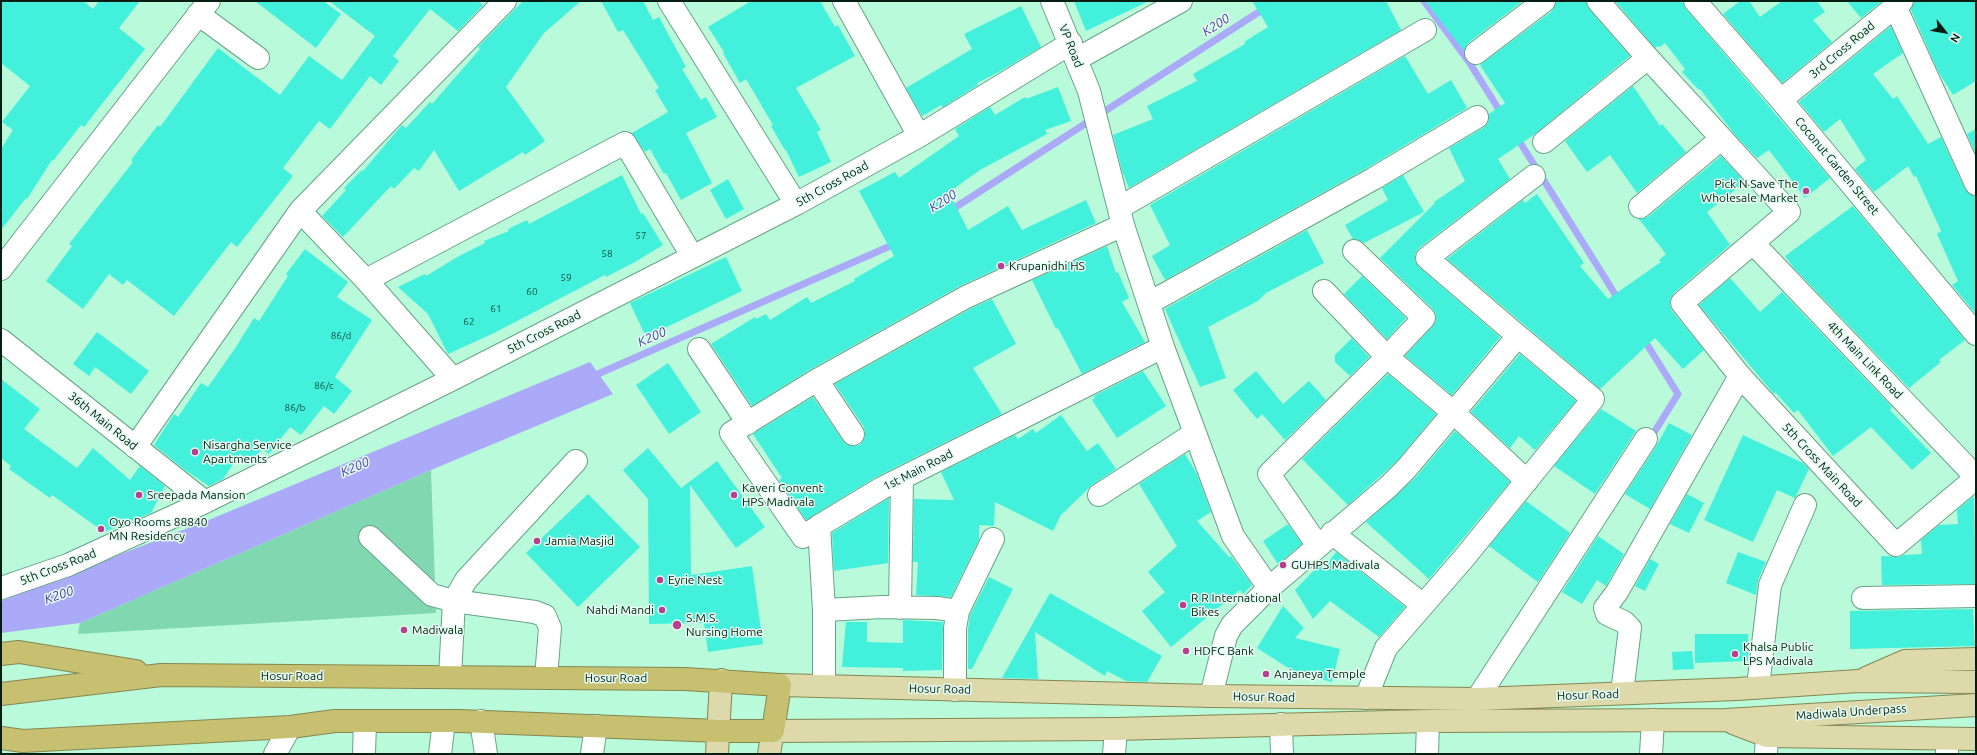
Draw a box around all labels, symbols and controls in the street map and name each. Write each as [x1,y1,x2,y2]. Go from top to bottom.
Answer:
water label: K200 [1199,10,1233,40]
north arrow [1925,12,1965,52]
street label: 3rd Cross Road [1806,19,1878,81]
street label: VP Road [1056,22,1086,70]
text: N [1948,32,1963,45]
street label: Coconut Garden Street [1792,114,1882,218]
street label: 5th Cross Road [793,158,871,210]
place label: Pick N Save The Wholesale Market [1701,177,1798,205]
water label: K200 [926,186,960,216]
marker: Pick N Save The Wholesale Market [1801,186,1811,196]
house number: 57 [635,230,647,242]
house number: 58 [601,248,613,260]
place label: Krupanidhi HS [1009,259,1085,273]
marker: Krupanidhi HS [996,261,1006,271]
house number: 59 [560,272,572,284]
house number: 60 [526,286,538,298]
house number: 61 [490,303,502,315]
street label: 5th Cross Road [505,307,583,357]
house number: 62 [463,316,475,328]
street label: 4th Main Link Road [1824,318,1906,402]
water label: K200 [635,324,669,350]
house number: 86/d [331,330,351,342]
house number: 86/c [314,380,334,392]
street label: 36th Main Road [66,389,140,453]
house number: 86/b [285,402,305,414]
street label: 5th Cross Main Road [1779,420,1865,510]
place label: Nisargha Service Apartments [203,438,292,466]
street label: 1st Main Road [881,446,955,494]
marker: Nisargha Service Apartments [190,447,200,457]
water label: K200 [338,454,372,480]
place label: Kaveri Convent HPS Madivala [742,481,823,509]
place label: Sreepada Mansion [147,488,246,502]
marker: Sreepada Mansion [134,490,144,500]
marker: Kaveri Convent HPS Madivala [729,490,739,500]
place label: Oyo Rooms 88840 MN Residency [109,515,207,543]
marker: Oyo Rooms 88840 MN Residency [96,524,106,534]
place label: Jamia Masjid [545,534,614,548]
marker: Jamia Masjid [532,536,542,546]
street label: 5th Cross Road [18,546,98,588]
place label: GUHPS Madivala [1291,558,1380,572]
marker: GUHPS Madivala [1278,560,1288,570]
place label: Eyrie Nest [668,573,722,587]
marker: Eyrie Nest [655,575,665,585]
water label: K200 [42,583,76,607]
place label: R R International Bikes [1191,591,1281,619]
marker: R R International Bikes [1178,600,1188,610]
place label: Nahdi Mandi [586,603,654,617]
marker: Nahdi Mandi [657,605,667,615]
place label: S.M.S. Nursing Home [686,611,763,639]
marker: S.M.S. Nursing Home [671,619,683,631]
place label: Madiwala [412,623,463,637]
marker: Madiwala [399,625,409,635]
place label: Khalsa Public LPS Madivala [1743,640,1813,668]
place label: HDFC Bank [1194,644,1254,658]
marker: HDFC Bank [1181,646,1191,656]
marker: Khalsa Public LPS Madivala [1730,649,1740,659]
place label: Anjaneya Temple [1274,667,1366,681]
street label: Hosur Road [261,669,323,683]
marker: Anjaneya Temple [1261,669,1271,679]
street label: Hosur Road [585,671,647,685]
street label: Hosur Road [909,681,971,697]
street label: Hosur Road [1557,687,1619,703]
street label: Hosur Road [1233,689,1295,705]
street label: Madiwala Underpass [1795,701,1907,723]

